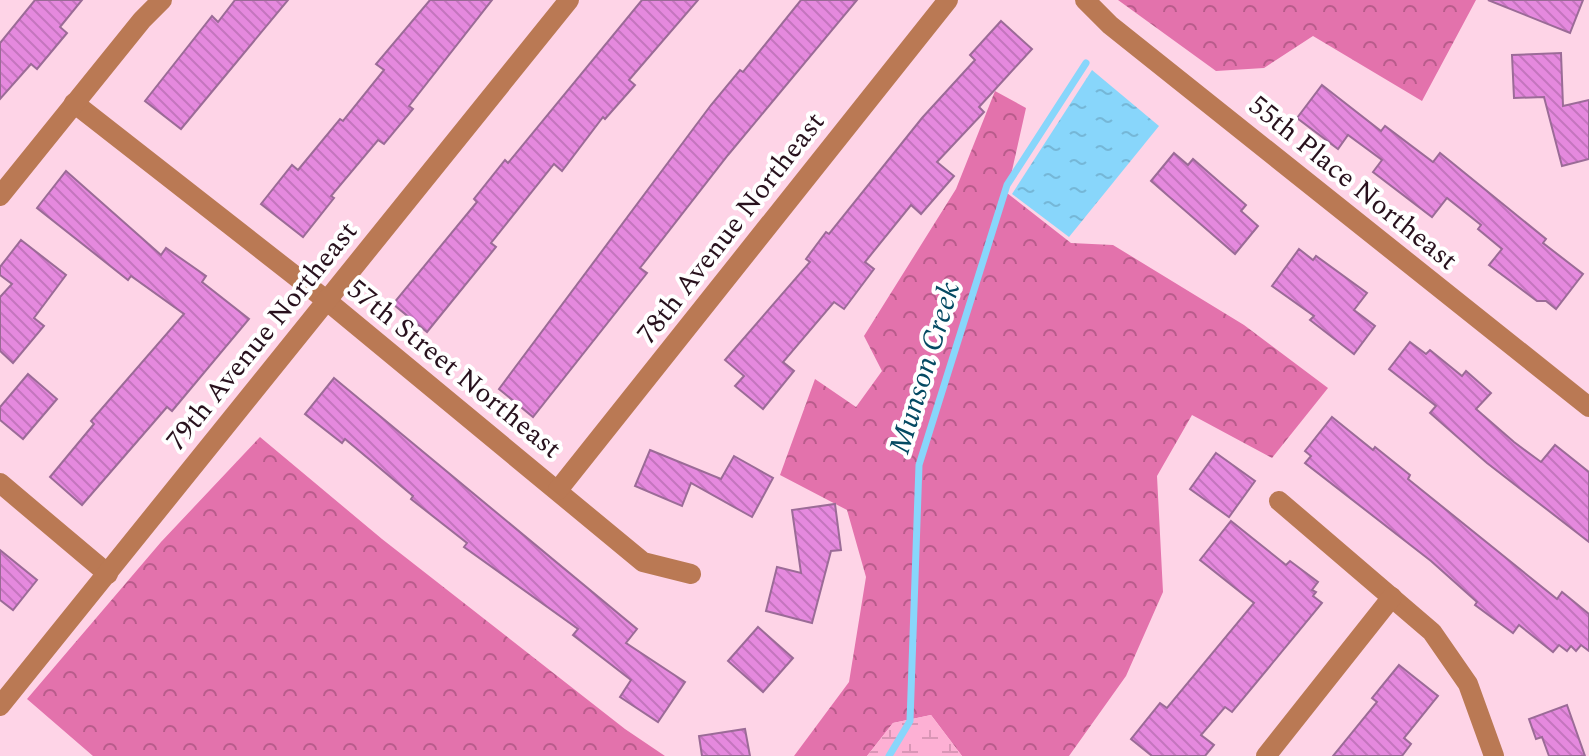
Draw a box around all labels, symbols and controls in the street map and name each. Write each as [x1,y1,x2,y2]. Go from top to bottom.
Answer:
street label: 55th Place Northeast [1239,85,1467,281]
street label: 78th Avenue Northeast [626,103,836,353]
street label: 79th Avenue Northeast [156,212,368,460]
street label: 57th Street Northeast [337,269,571,469]
water label: Munson Creek [877,276,973,460]

